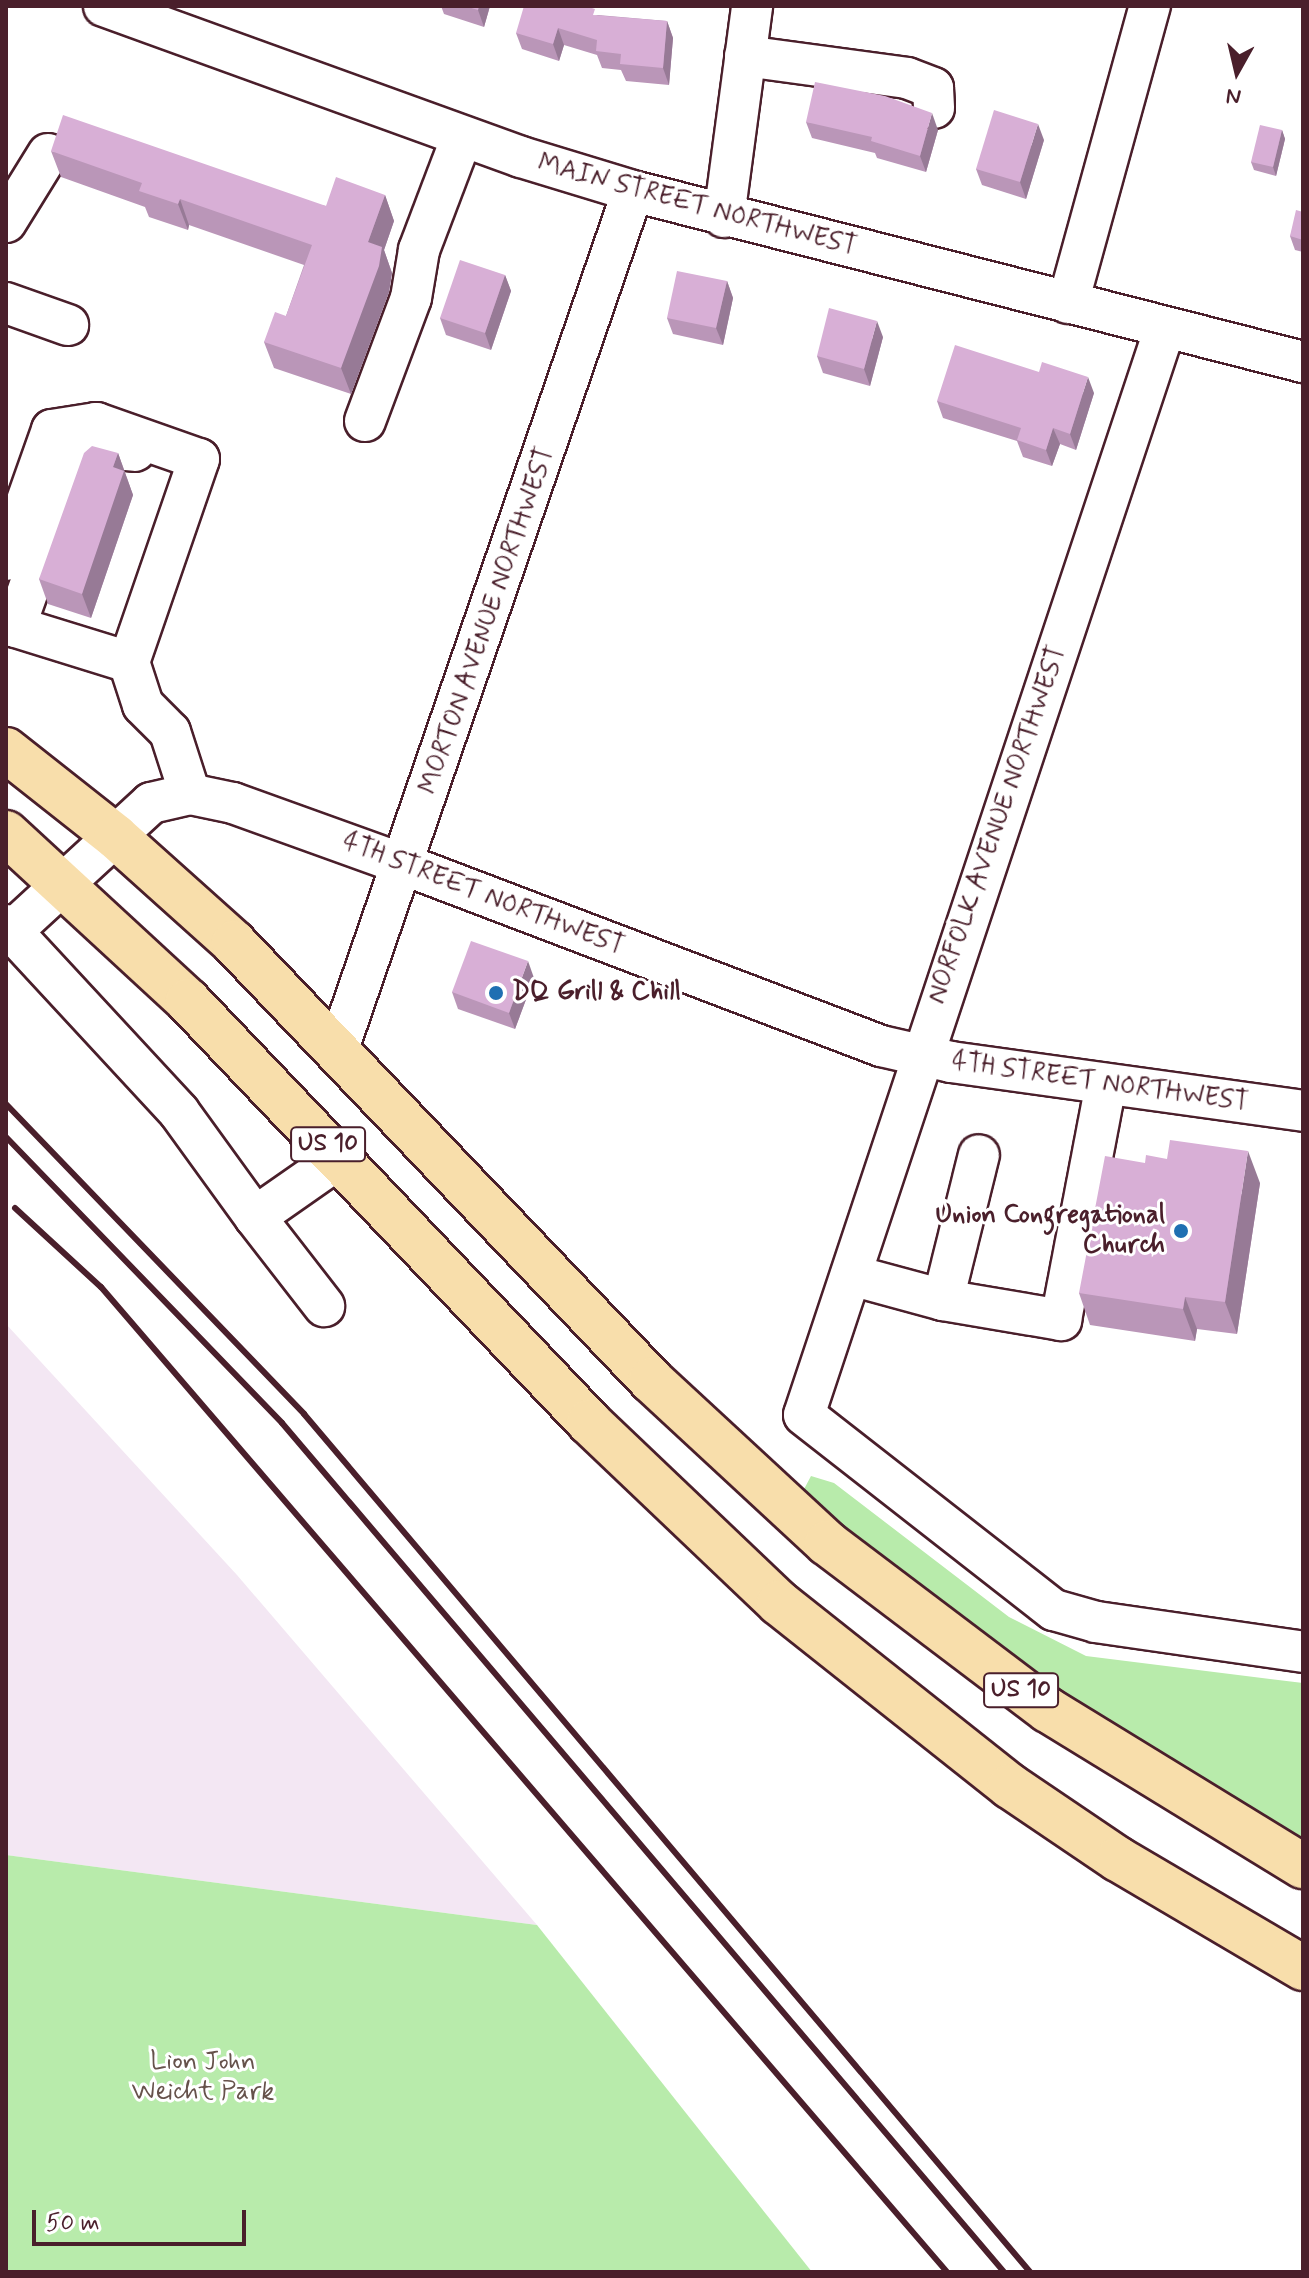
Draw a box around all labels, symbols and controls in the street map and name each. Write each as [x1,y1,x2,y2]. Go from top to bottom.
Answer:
north arrow [1197,32,1277,112]
text: N [1224,81,1243,111]
street label: MAIN STREET NORTHWEST [532,148,862,264]
street label: MORTON AVENUE NORTHWEST [413,441,563,801]
street label: NORFOLK AVENUE NORTHWEST [922,641,1074,1009]
street label: 4TH STREET NORTHWEST [336,826,630,964]
place label: DQ Grill & Chill [512,977,681,1009]
marker: DQ Grill & Chill [487,984,505,1002]
street label: 4TH STREET NORTHWEST [947,1046,1253,1120]
road number: US 10 [290,1124,366,1164]
place label: Union Congregational Church [931,1200,1165,1262]
marker: Union Congregational Church [1172,1222,1190,1240]
road number: US 10 [983,1670,1059,1710]
park label: Lion John Weicht Park [132,2047,274,2108]
scale bar [36,2194,250,2244]
text: 50 m [46,2208,100,2239]

